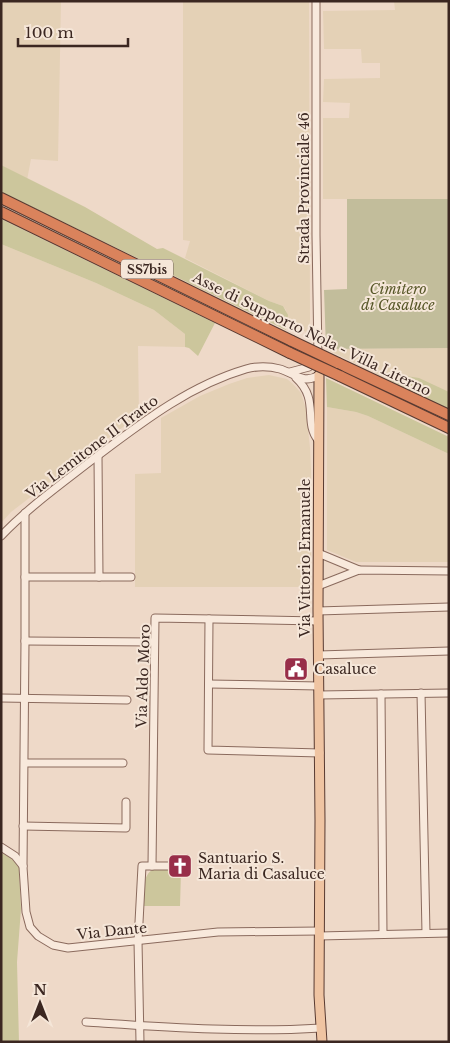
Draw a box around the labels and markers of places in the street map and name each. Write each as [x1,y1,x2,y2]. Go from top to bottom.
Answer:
public building icon: Casaluce [283,656,309,682]
place label: Casaluce [314,660,377,678]
place label: Santuario S. Maria di Casaluce [198,849,325,883]
church icon: Santuario S. Maria di Casaluce [167,853,193,879]

